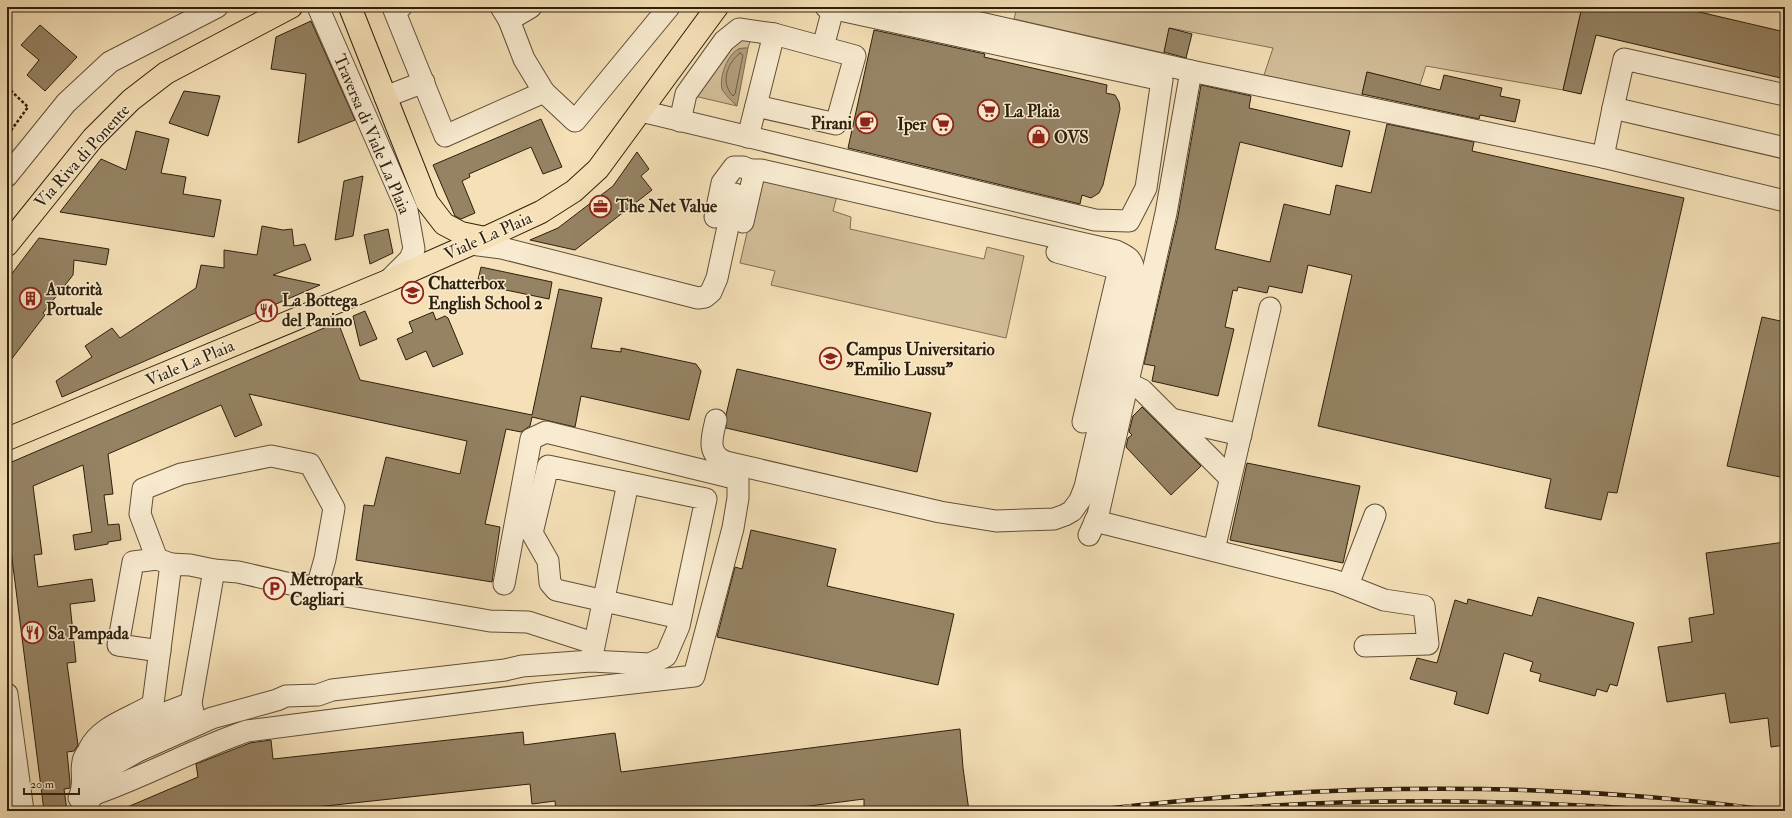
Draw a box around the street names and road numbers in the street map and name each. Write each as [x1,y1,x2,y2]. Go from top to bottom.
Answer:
street label: Traversa di Viale La Plaia [329,51,416,218]
street label: Via Riva di Ponente [30,100,134,212]
street label: Viale La Plaia [441,207,536,265]
street label: Viale La Plaia [143,335,238,391]

